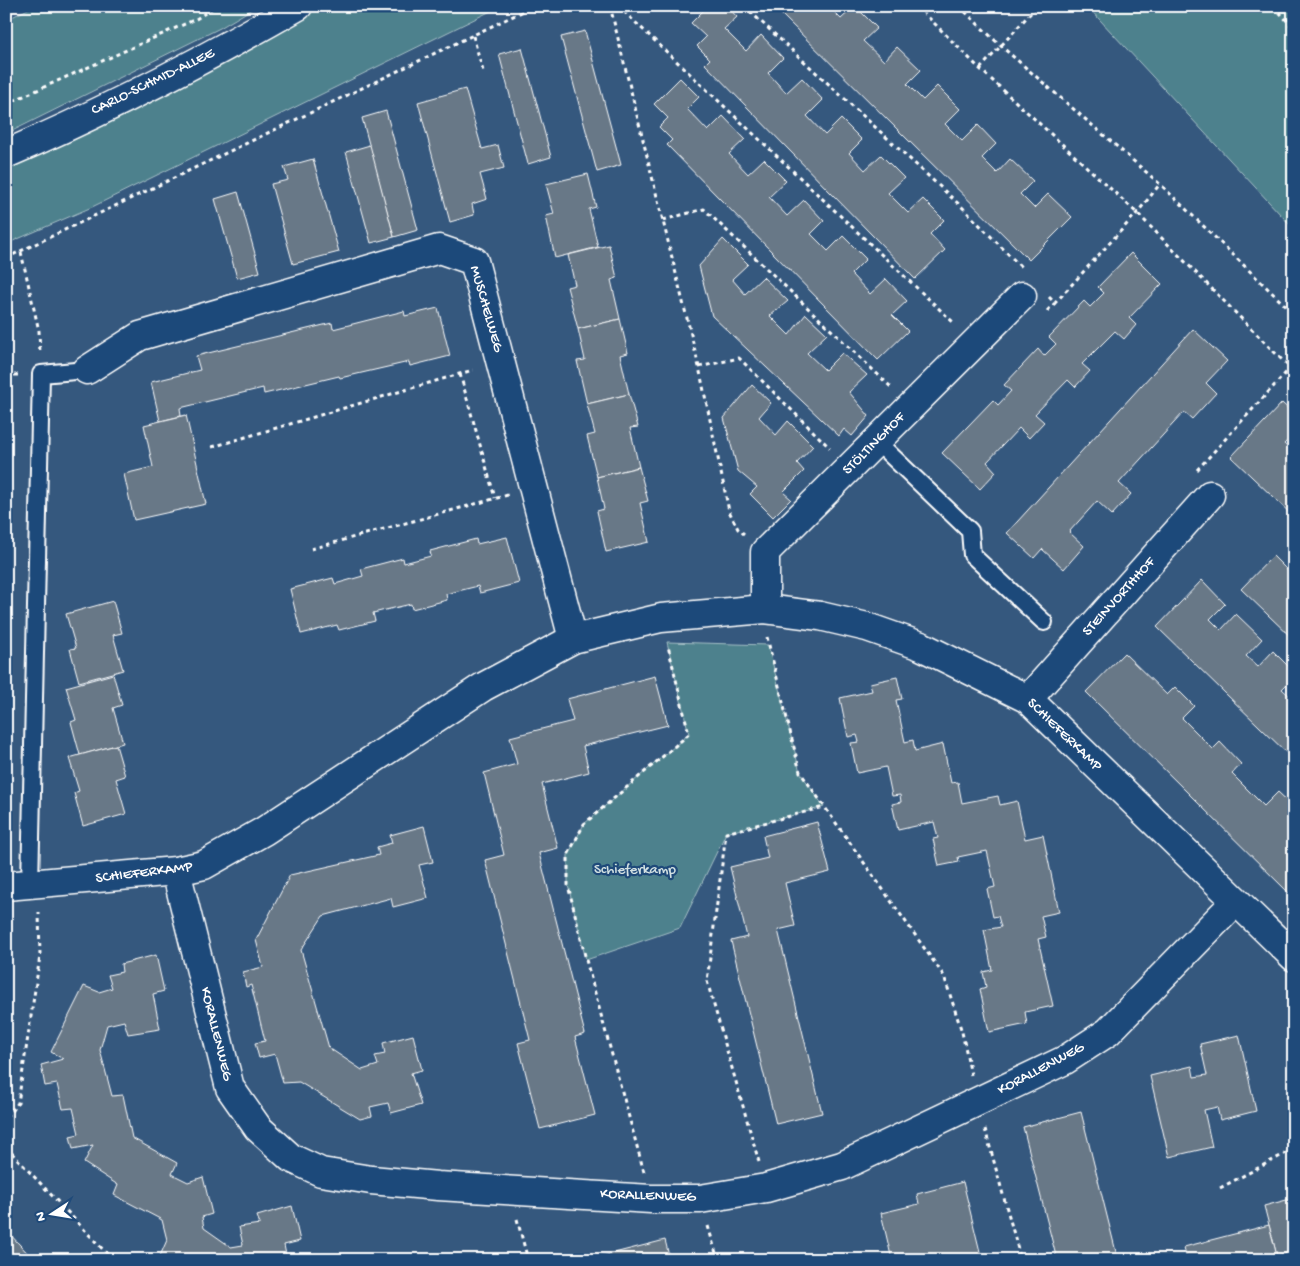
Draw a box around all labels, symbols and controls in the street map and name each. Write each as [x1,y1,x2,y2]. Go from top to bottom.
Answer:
street label: CARLO-SCHMID-ALLEE [88,44,218,120]
street label: MUSCHELWEG [465,264,507,355]
street label: STÖLTINGHOF [839,408,910,479]
street label: STEINVORTHHOF [1079,553,1160,640]
street label: SCHIEFERKAMP [1023,695,1106,776]
street label: SCHIEFERKAMP [95,858,194,888]
park label: Schieferkamp [594,861,677,879]
street label: KORALLENWEG [196,985,236,1083]
street label: KORALLENWEG [995,1038,1088,1099]
street label: KORALLENWEG [600,1185,697,1207]
north arrow [28,1188,78,1238]
text: N [32,1210,51,1222]

